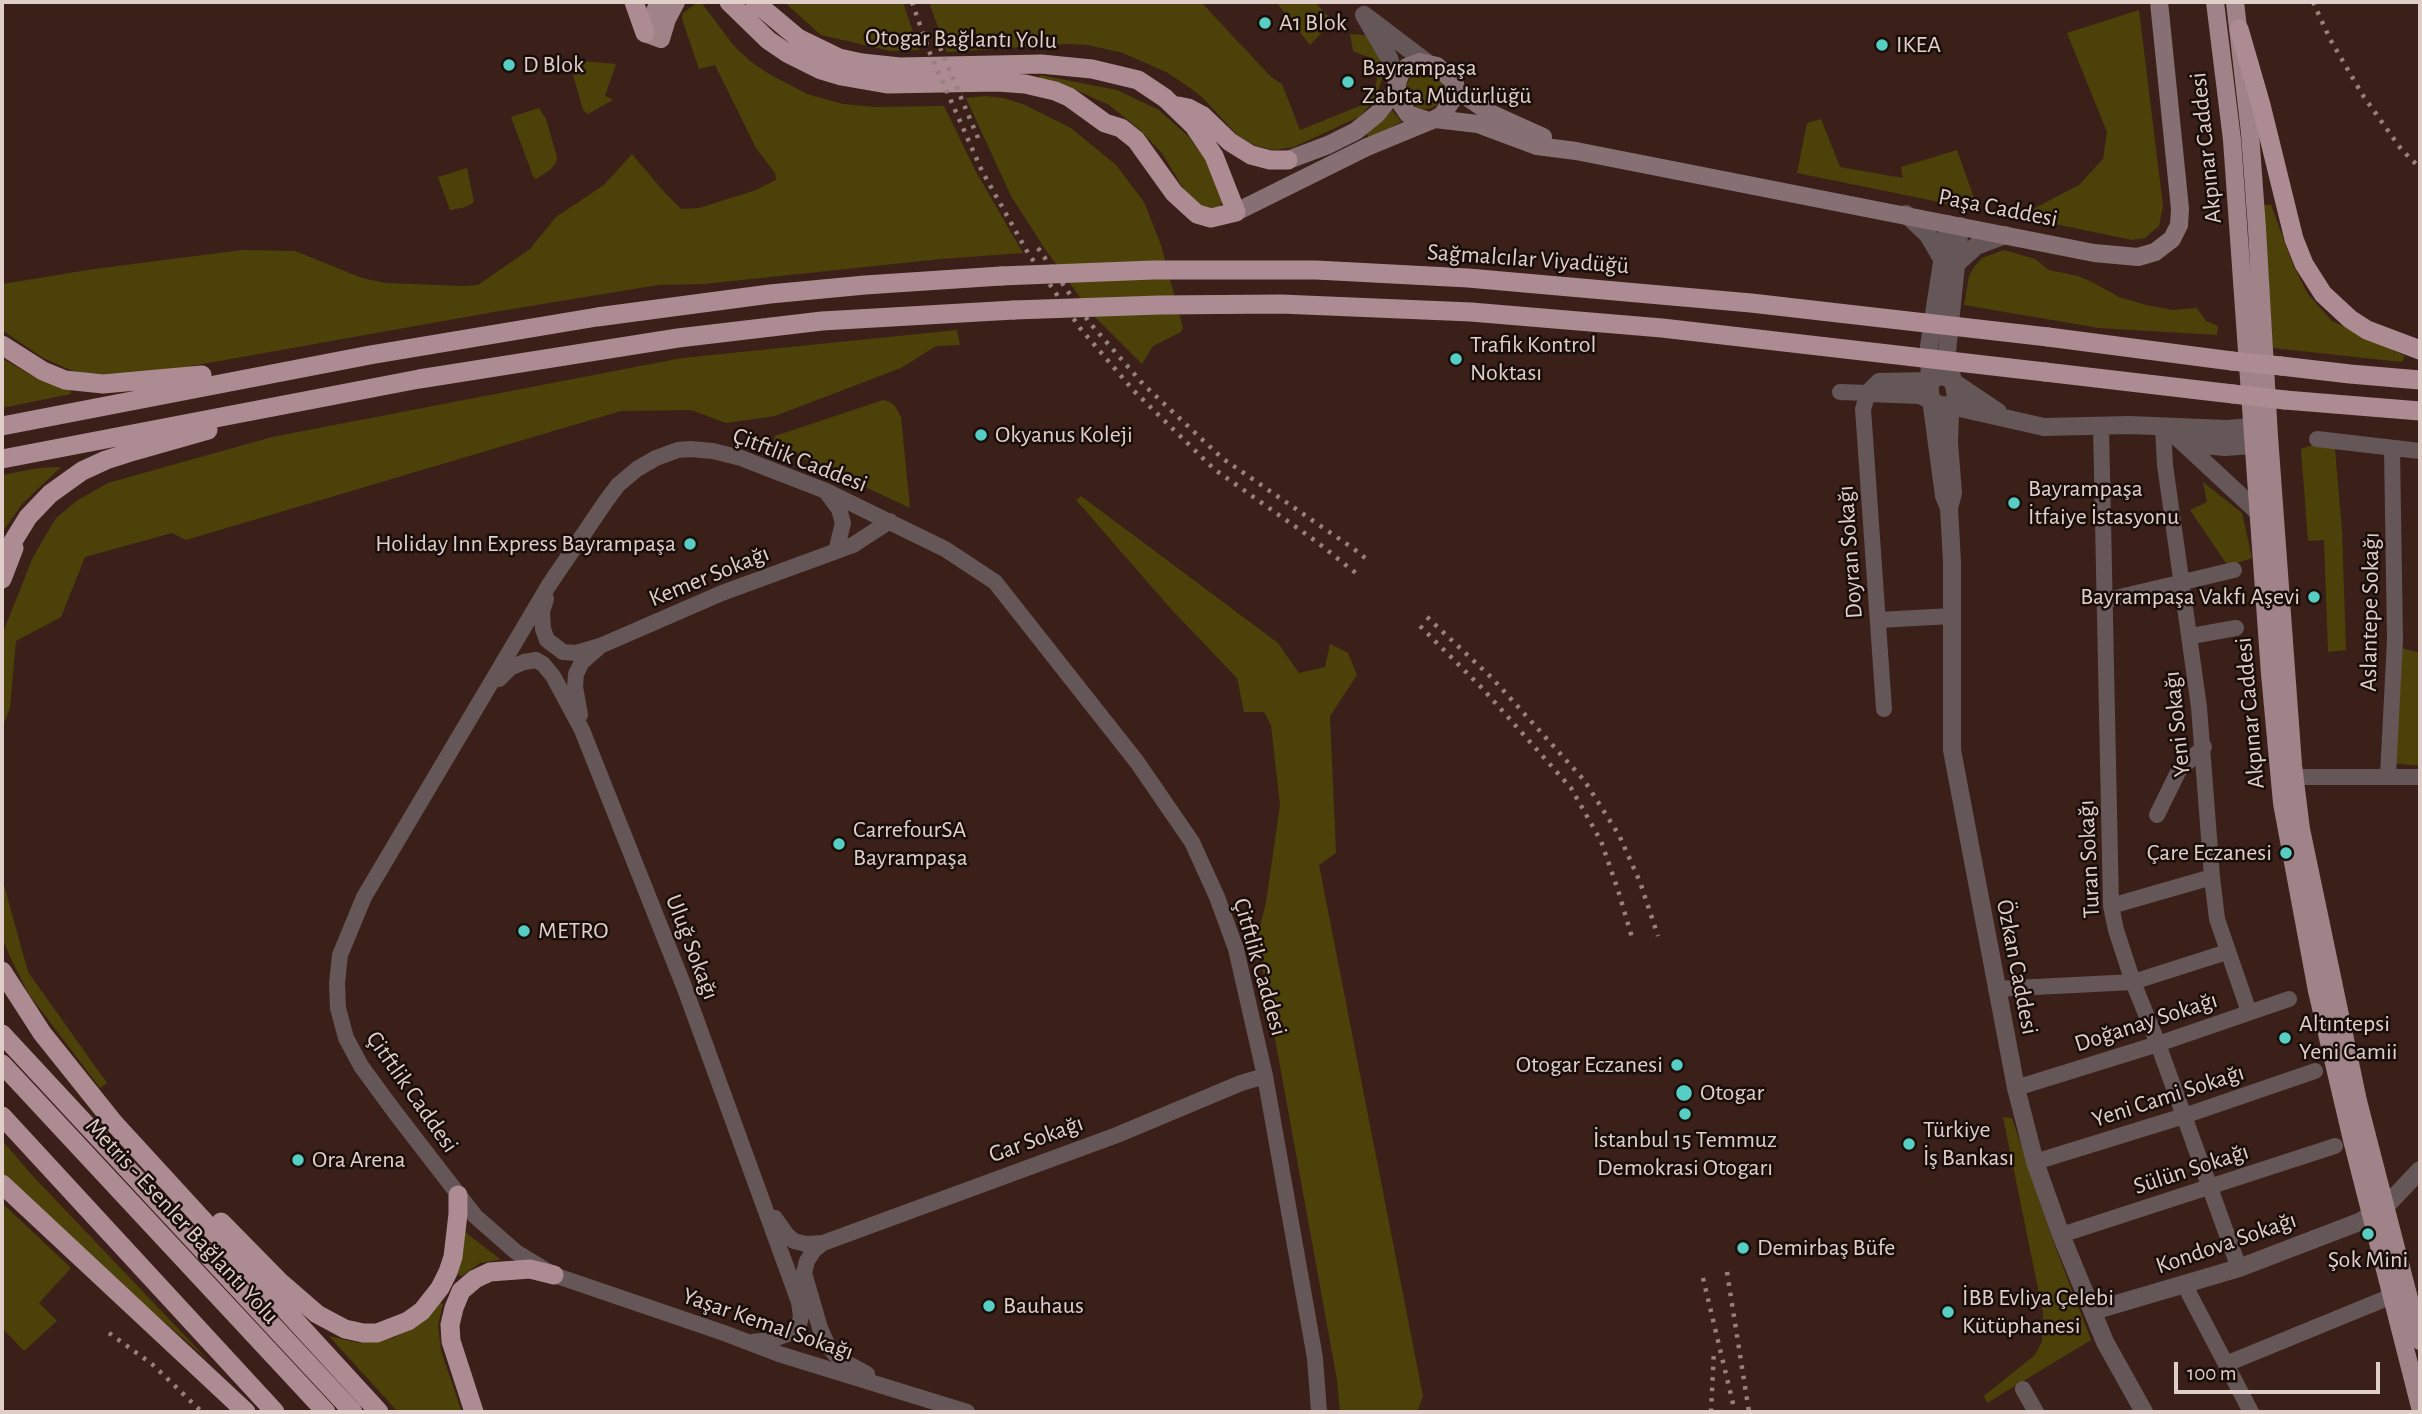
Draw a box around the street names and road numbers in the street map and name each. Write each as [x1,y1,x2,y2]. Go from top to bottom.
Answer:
street label: Otogar Bağlantı Yolu [865,23,1057,55]
street label: Akpınar Caddesi [2184,71,2228,225]
street label: Paşa Caddesi [1936,182,2060,234]
street label: Sağmalcılar Viyadüğü [1426,238,1630,280]
street label: Çitftlik Caddesi [729,421,871,499]
street label: Doyran Sokağı [1831,484,1869,620]
street label: Aslantepe Sokağı [2354,532,2386,692]
street label: Kemer Sokağı [645,539,773,613]
street label: Akpınar Caddesi [2229,636,2271,790]
street label: Yeni Sokağı [2157,670,2197,778]
street label: Turan Sokağı [2072,799,2106,919]
street label: Uluğ Sokağı [659,890,725,1004]
street label: Çitftlik Caddesi [1227,895,1293,1039]
street label: Özkan Caddesi [1990,897,2044,1037]
street label: Doğanay Sokağı [2071,985,2221,1059]
street label: Çitftlik Caddesi [360,1026,464,1158]
street label: Yeni Cami Sokağı [2088,1058,2248,1134]
street label: Gar Sokağı [985,1109,1087,1169]
street label: Metris - Esenler Bağlantı Yolu [79,1112,285,1330]
street label: Sülün Sokağı [2130,1137,2252,1201]
street label: Kondova Sokağı [2152,1205,2300,1281]
street label: Yaşar Kemal Sokağı [679,1281,857,1367]

